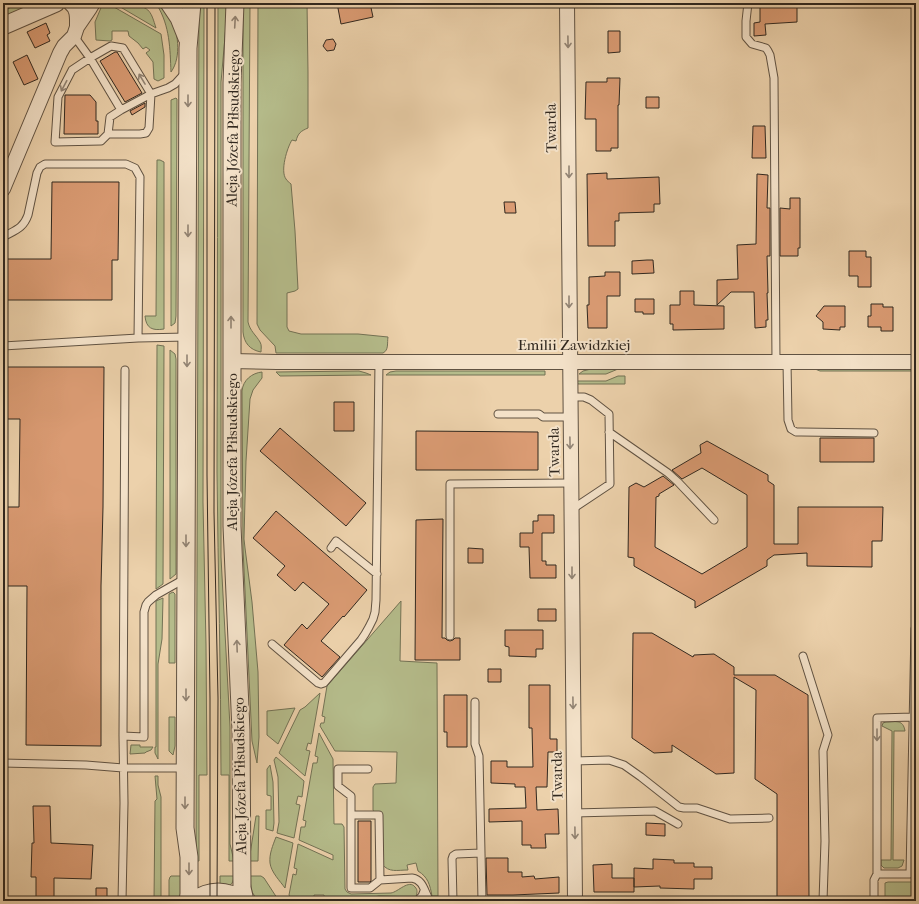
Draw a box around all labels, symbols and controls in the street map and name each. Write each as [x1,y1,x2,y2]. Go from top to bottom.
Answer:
one-way arrow [231,16,239,29]
one-way arrow [564,35,572,48]
street label: Aleja Józefa Piłsudskiego [223,49,243,208]
one-way arrow [137,73,145,85]
one-way arrow [60,80,67,92]
one-way arrow [184,94,192,107]
street label: Twarda [542,102,560,153]
one-way arrow [565,165,573,178]
one-way arrow [184,224,192,237]
one-way arrow [565,295,573,308]
one-way arrow [227,316,235,329]
street label: Emilii Zawidzkiej [518,336,630,354]
one-way arrow [183,354,191,367]
street label: Aleja Józefa Piłsudskiego [223,373,241,532]
street label: Twarda [545,426,563,477]
one-way arrow [567,436,574,449]
one-way arrow [182,534,190,547]
one-way arrow [568,566,576,579]
one-way arrow [233,640,241,653]
one-way arrow [182,688,190,701]
one-way arrow [569,696,577,709]
street label: Aleja Józefa Piłsudskiego [230,697,250,856]
one-way arrow [873,728,881,741]
street label: Twarda [548,750,566,801]
one-way arrow [181,796,189,809]
one-way arrow [571,826,578,839]
one-way arrow [185,862,193,875]

